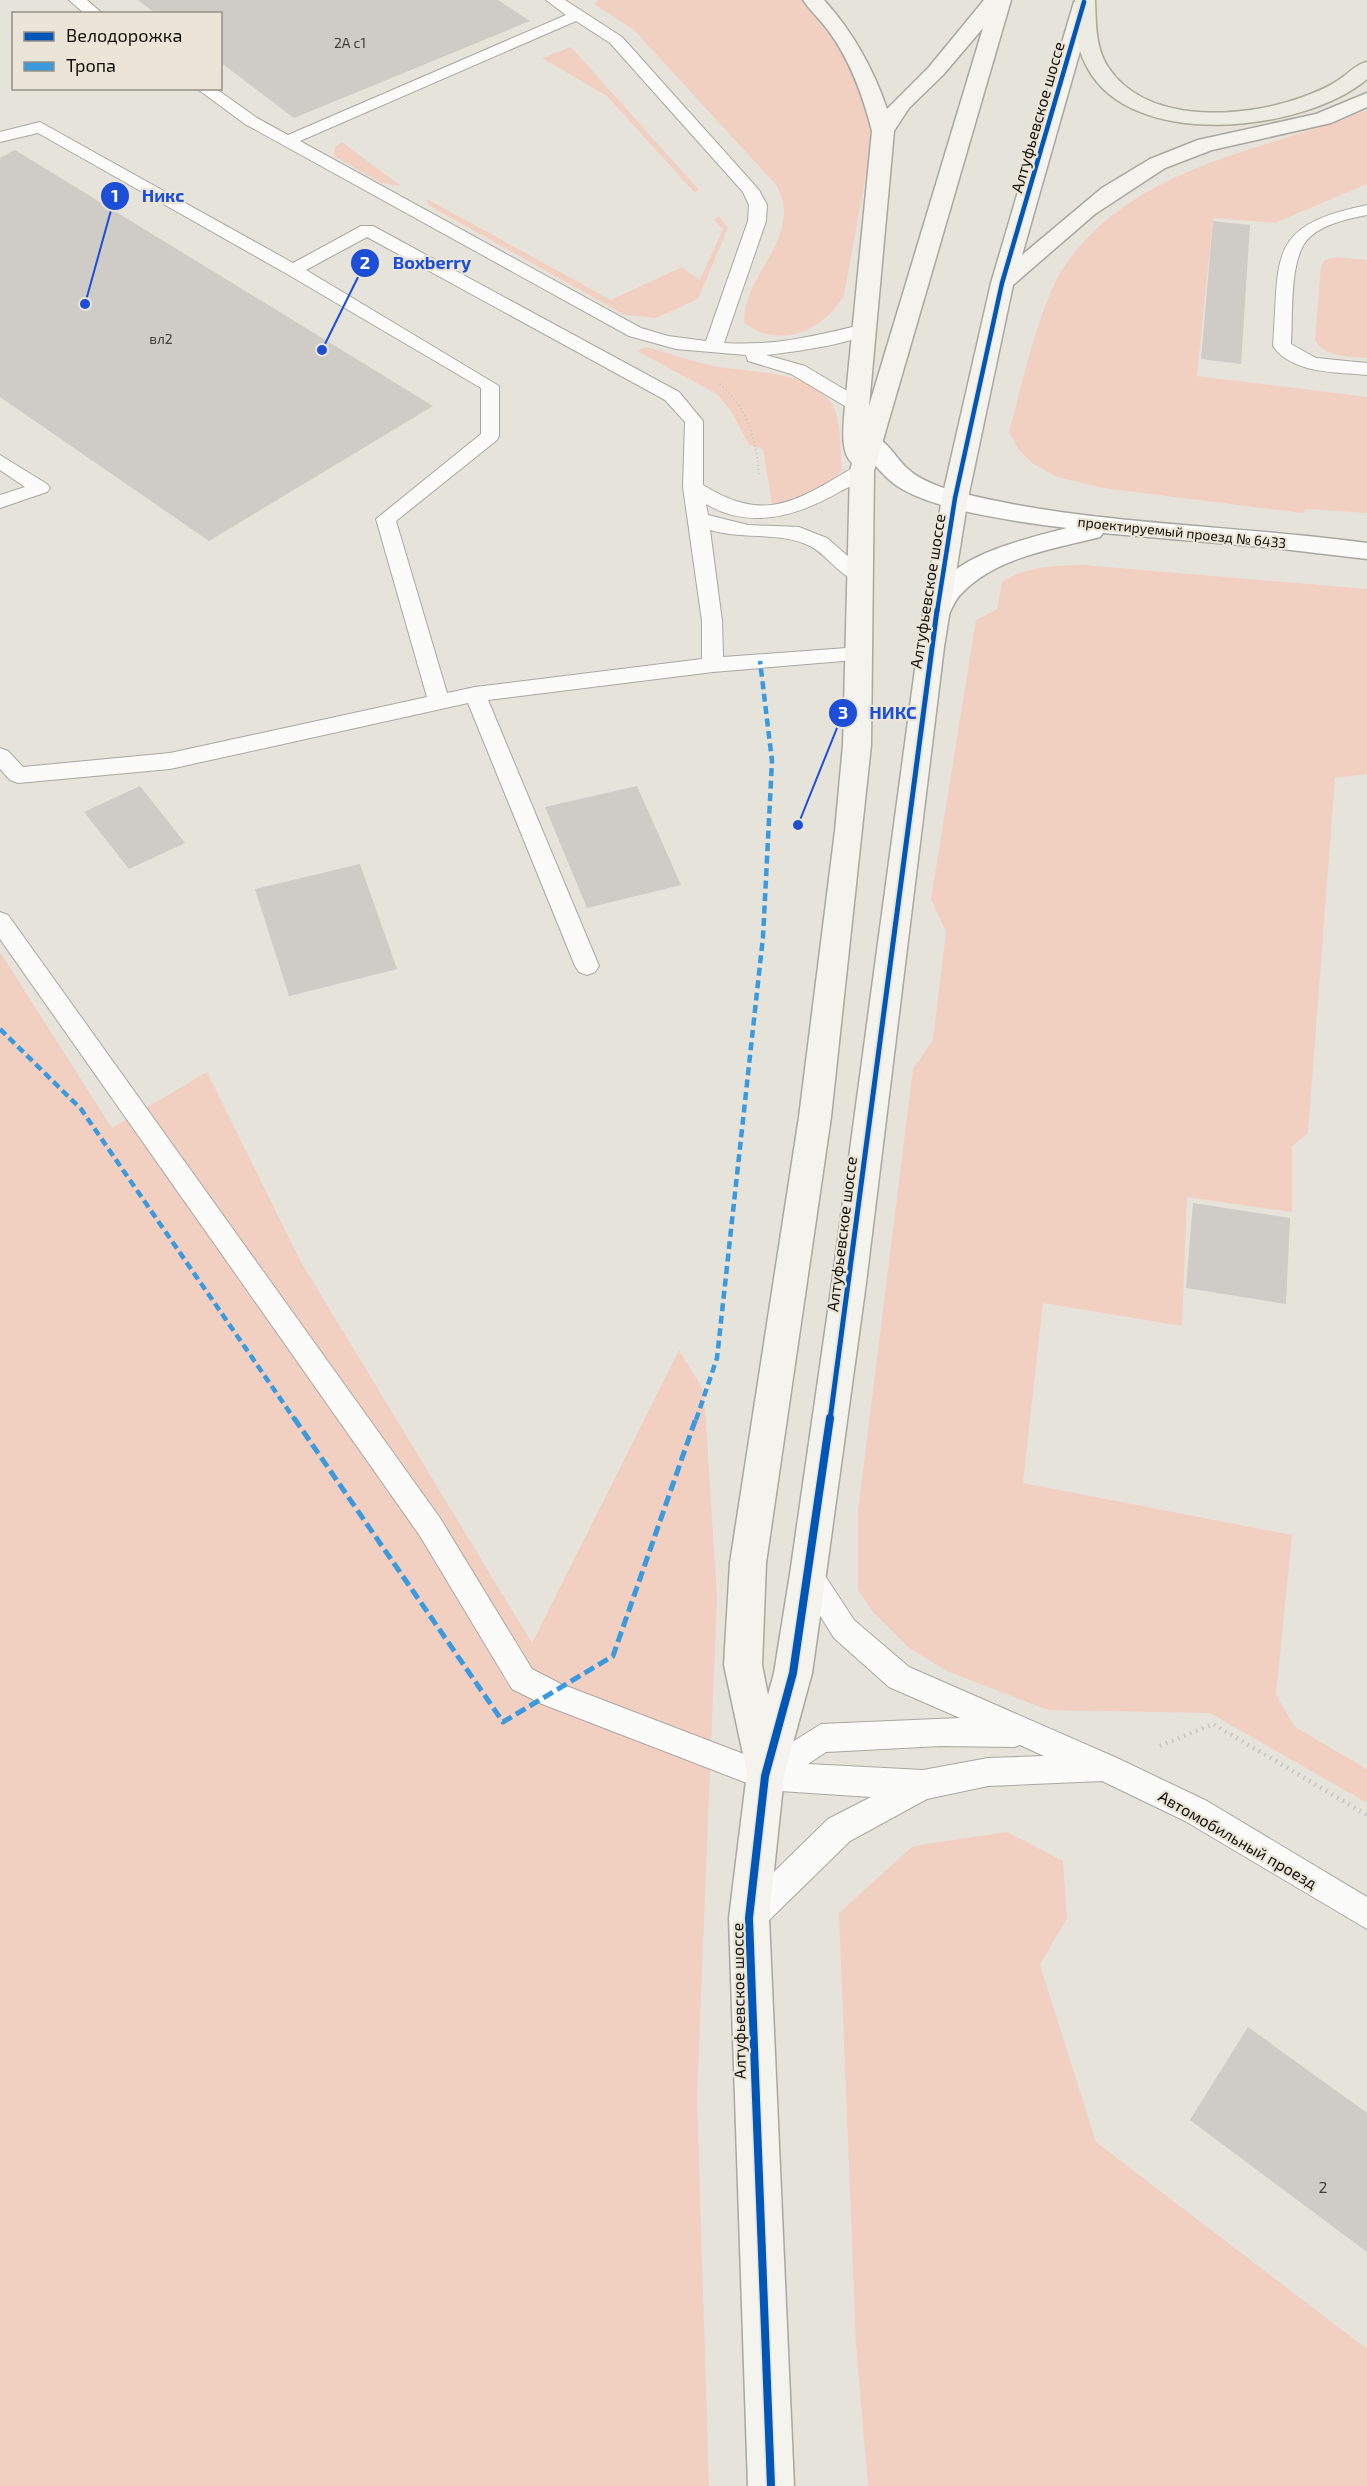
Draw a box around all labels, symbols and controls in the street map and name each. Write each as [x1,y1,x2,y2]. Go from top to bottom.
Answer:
legend [12,12,222,90]
text: Велодорожка [66,24,182,46]
house number: 2А с1 [334,34,366,51]
street label: Алтуфьевское шоссе [1006,39,1069,195]
text: Тропа [66,54,116,76]
callout: Никс [100,178,196,214]
text: 1 [111,184,119,206]
text: Никс [142,184,184,206]
callout: Boxberry [350,245,483,281]
text: 2 [360,251,370,273]
text: Boxberry [393,251,472,273]
house number: вл2 [149,330,173,347]
street label: Алтуфьевское шоссе [905,512,950,670]
street label: проектируемый проезд № 6433 [1077,513,1287,551]
callout: НИКС [828,695,929,731]
text: 3 [838,701,848,723]
text: НИКС [869,701,917,723]
street label: Алтуфьевское шоссе [822,1155,861,1313]
street label: Автомобильный проезд [1155,1786,1321,1892]
street label: Алтуфьевское шоссе [727,1923,750,2079]
house number: 2 [1319,2177,1328,2196]

